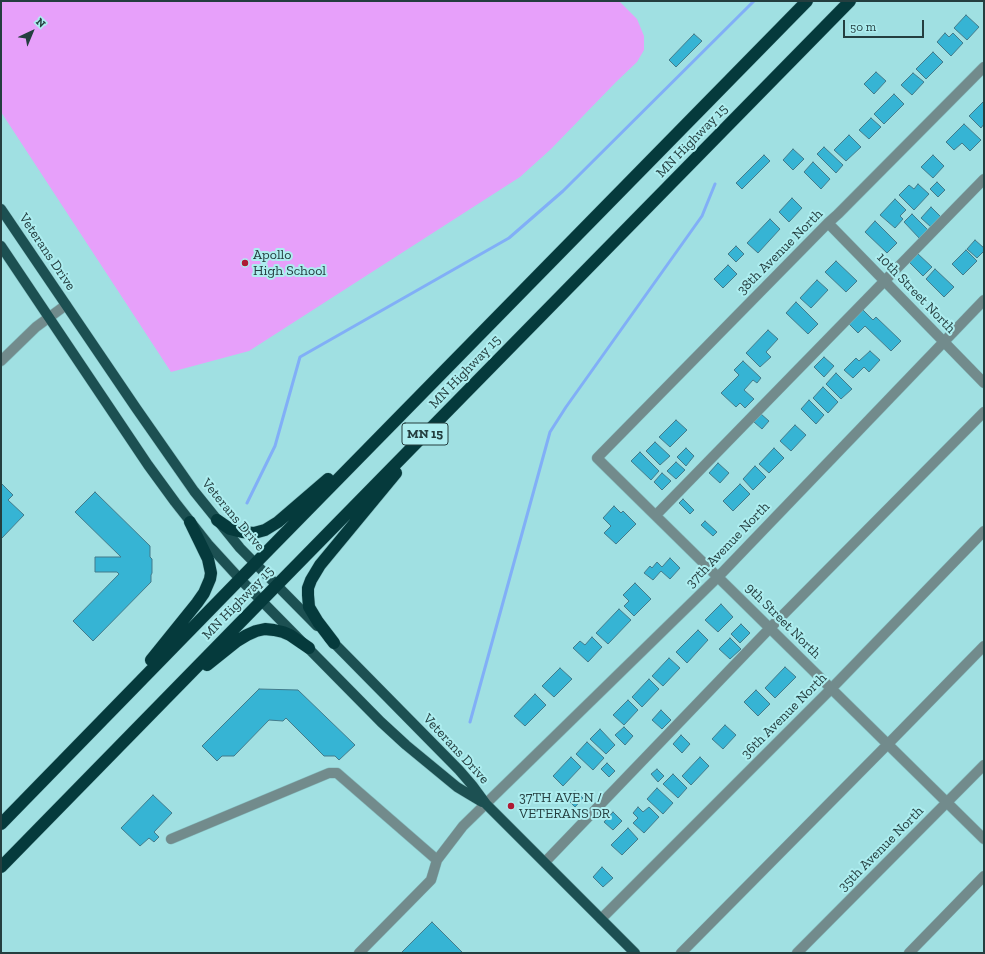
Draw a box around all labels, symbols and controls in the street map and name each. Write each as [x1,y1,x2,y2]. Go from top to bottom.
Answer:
north arrow [12,12,52,52]
scale bar [845,12,926,38]
text: N [33,15,48,31]
text: 50 m [850,20,876,34]
street label: MN Highway 15 [653,101,731,181]
street label: 38th Avenue North [734,206,826,298]
street label: Veterans Drive [15,210,79,294]
place label: Apollo High School [253,247,326,280]
street label: 10th Street North [873,249,959,337]
marker: Apollo High School [240,258,250,268]
street label: MN Highway 15 [426,332,504,412]
road number: MN 15 [402,423,448,445]
street label: Veterans Drive [198,475,268,555]
street label: 37th Avenue North [683,498,773,592]
street label: MN Highway 15 [199,563,277,643]
street label: 9th Street North [742,580,824,662]
street label: 36th Avenue North [738,670,830,762]
street label: Veterans Drive [419,711,493,787]
place label: 37TH AVE N / VETERANS DR [519,790,610,822]
marker: 37TH AVE N / VETERANS DR [506,801,516,811]
street label: 35th Avenue North [835,803,927,895]

